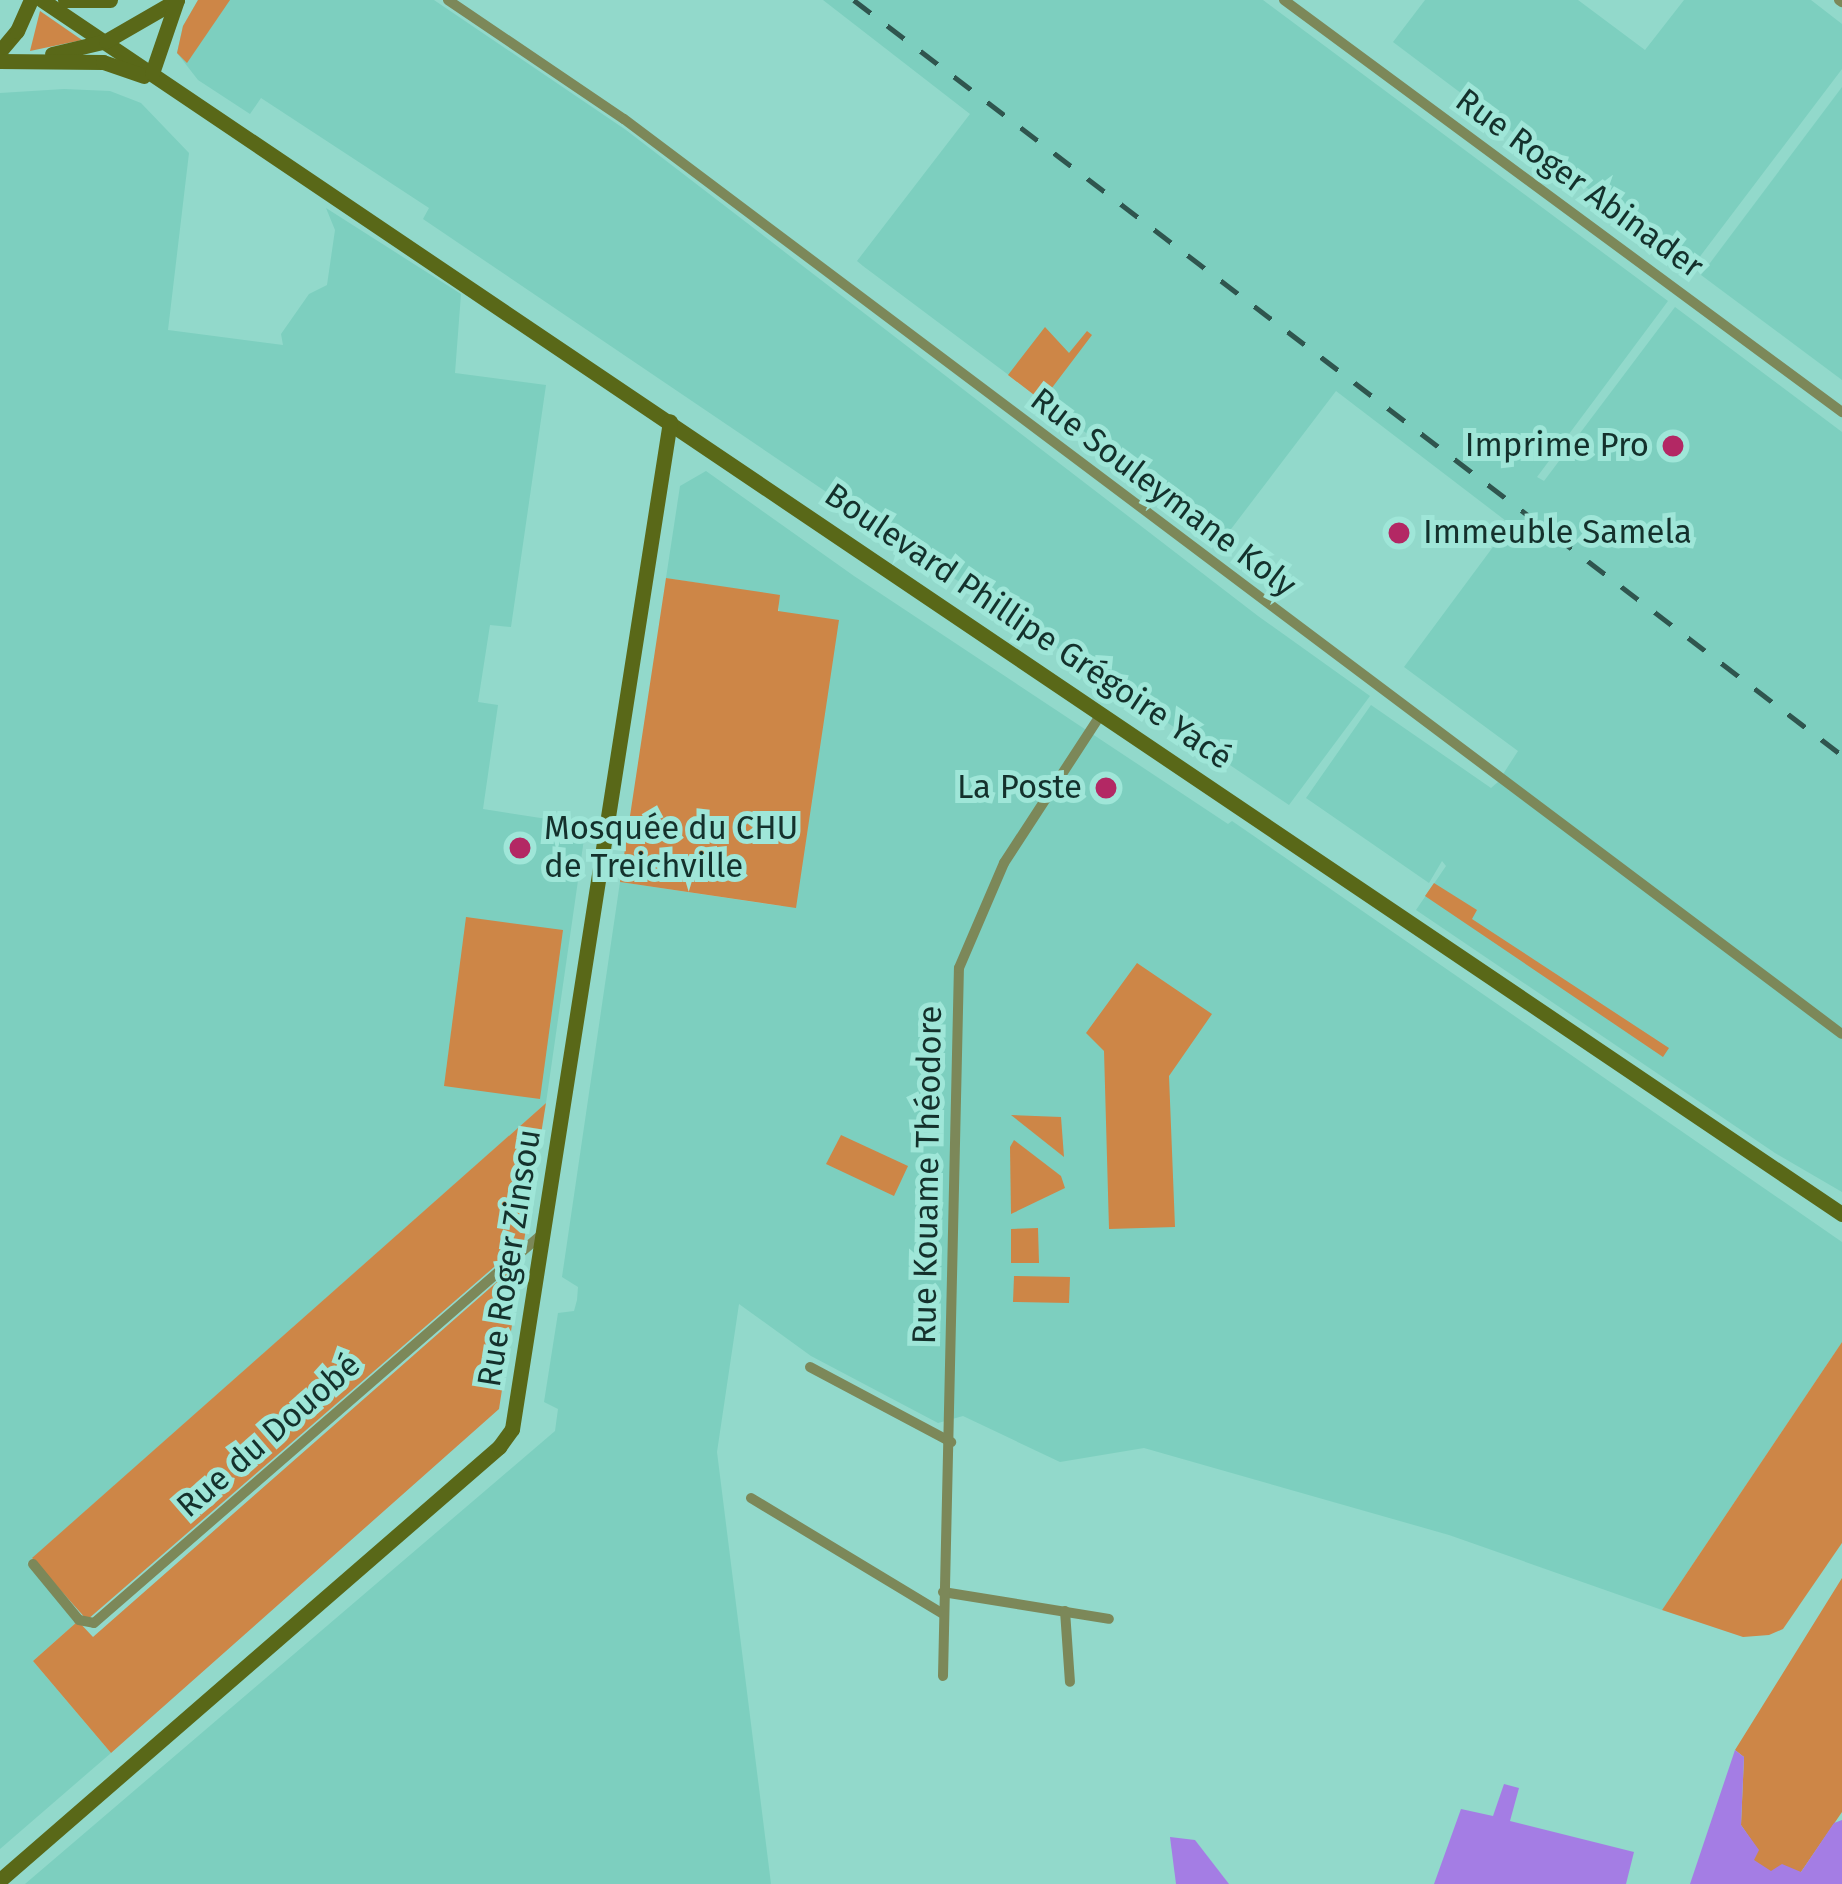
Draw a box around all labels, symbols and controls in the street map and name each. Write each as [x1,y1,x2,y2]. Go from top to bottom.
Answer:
street label: Rue Roger Abinader [1448,81,1710,287]
street label: Rue Souleymane Koly [1022,380,1304,606]
place label: Imprime Pro [1465,426,1649,466]
marker: Imprime Pro [1660,433,1686,459]
street label: Boulevard Phillipe Grégoire Yacé [817,476,1239,778]
place label: Immeuble Samela [1423,513,1692,553]
marker: Immeuble Samela [1386,520,1412,546]
place label: La Poste [957,768,1082,808]
marker: La Poste [1093,775,1119,801]
place label: Mosquée du CHU de Treichville [544,809,798,887]
marker: Mosquée du CHU de Treichville [507,835,533,861]
street label: Rue Kouame Théodore [905,1005,951,1345]
street label: Rue Roger Zinsou [470,1126,550,1390]
street label: Rue du Douobé [169,1346,369,1526]

